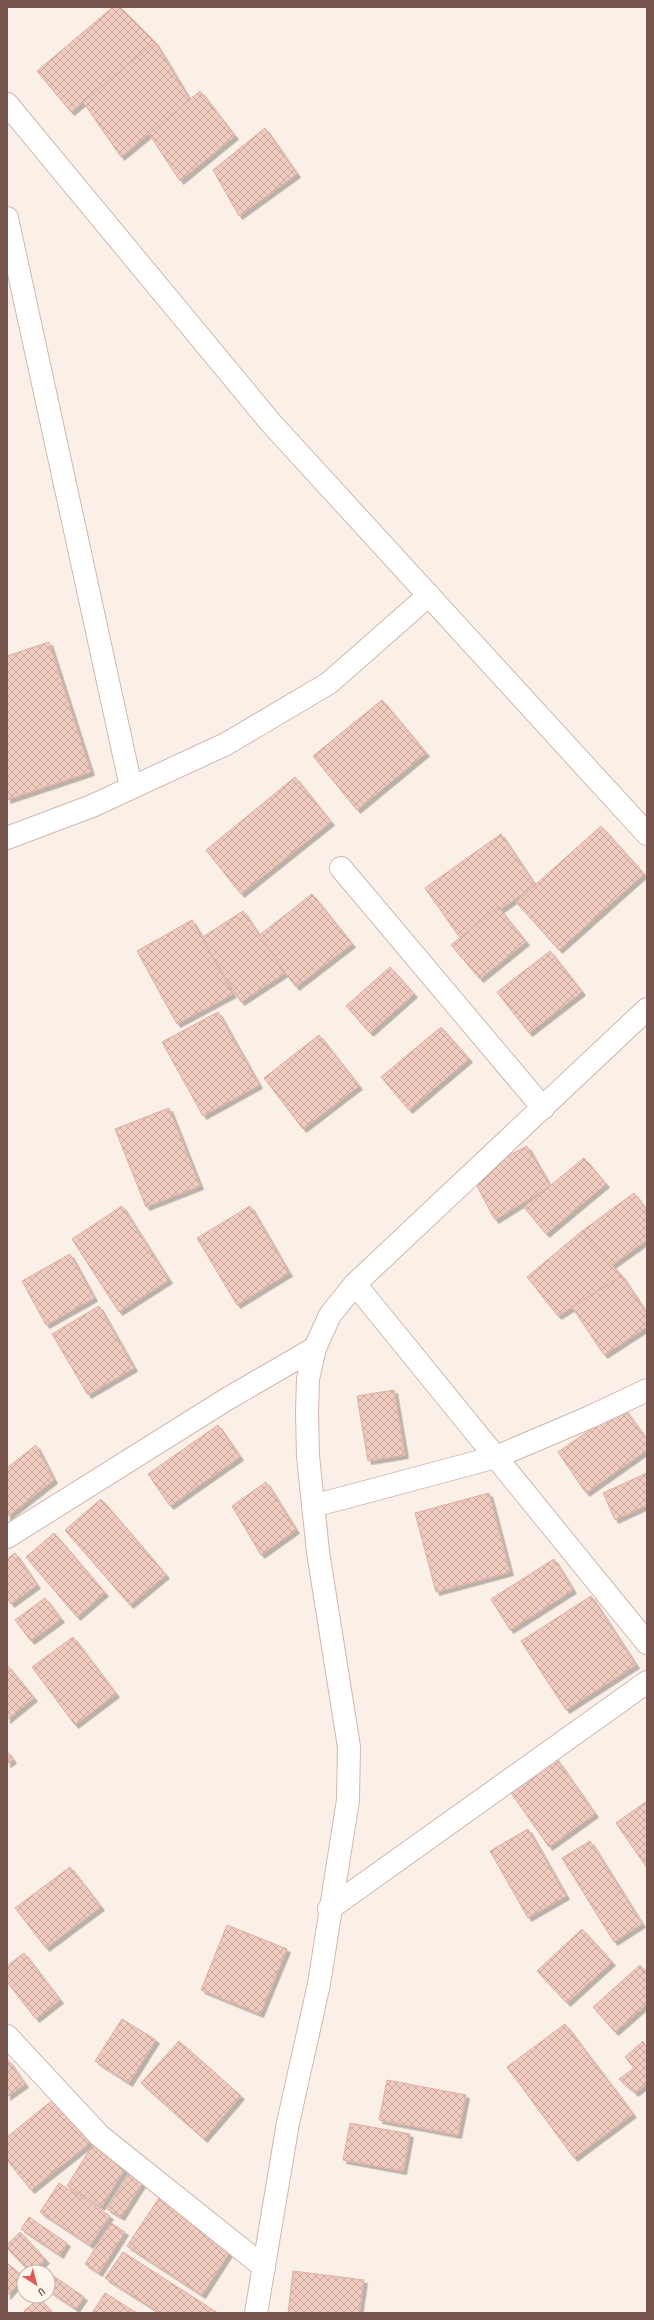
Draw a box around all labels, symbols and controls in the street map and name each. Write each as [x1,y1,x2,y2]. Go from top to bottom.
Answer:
north arrow [16,2264,56,2304]
text: U [35,2285,48,2299]

